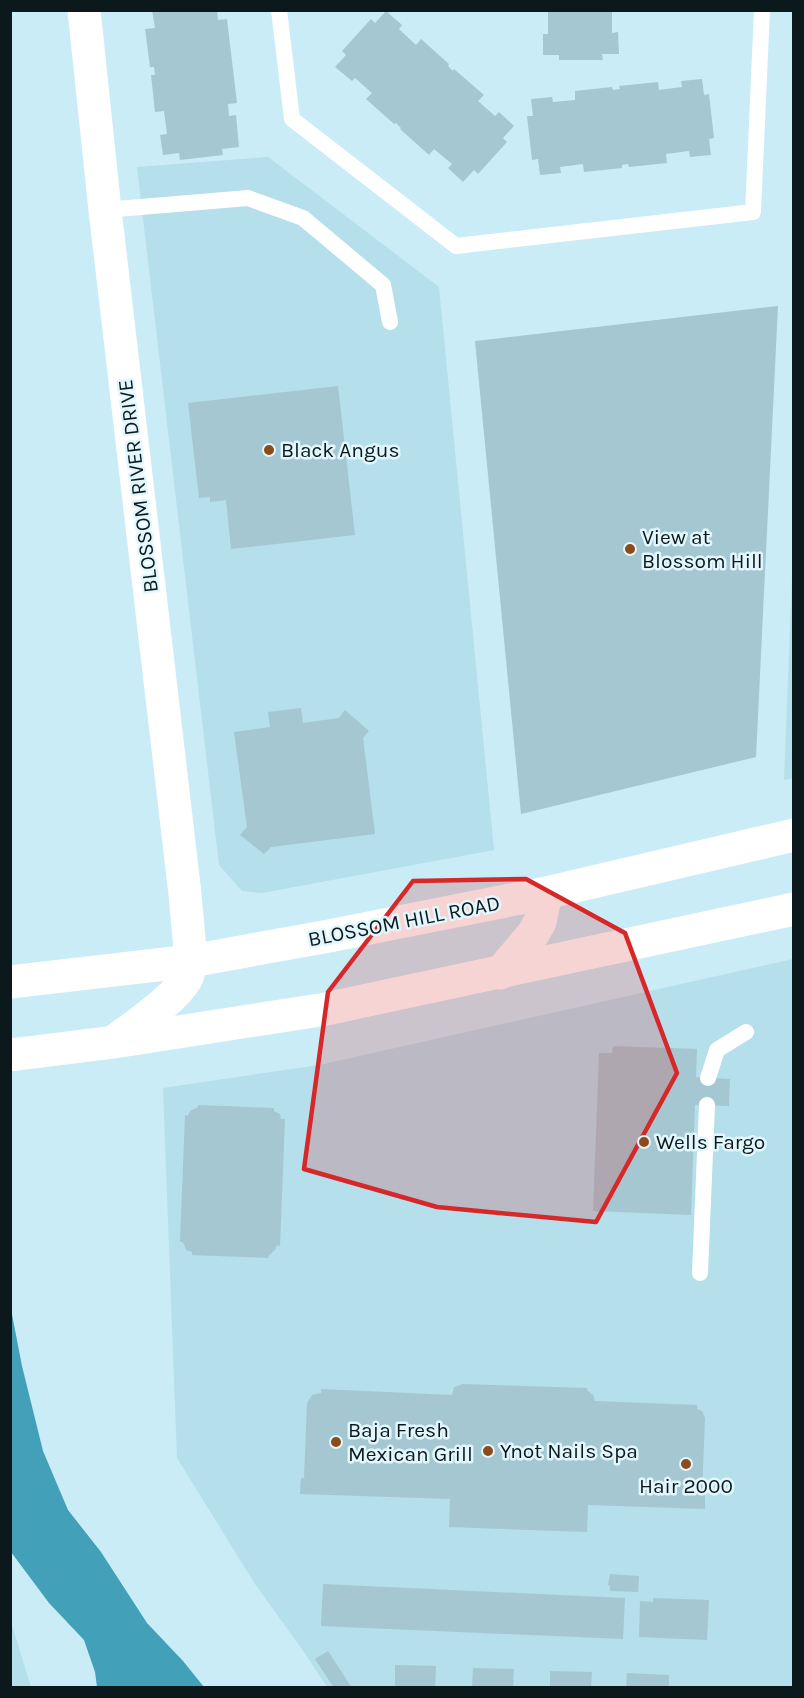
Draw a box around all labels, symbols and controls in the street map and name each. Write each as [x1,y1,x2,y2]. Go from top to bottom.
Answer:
street label: BLOSSOM RIVER DRIVE [113,378,163,594]
place label: Black Angus [281,438,400,462]
marker: Black Angus [262,443,276,457]
place label: View at Blossom Hill [642,525,763,573]
marker: View at Blossom Hill [623,542,637,556]
street label: BLOSSOM HILL ROAD [306,891,502,951]
place label: Wells Fargo [656,1130,765,1154]
marker: Wells Fargo [637,1135,651,1149]
place label: Baja Fresh Mexican Grill [348,1418,473,1466]
marker: Baja Fresh Mexican Grill [329,1435,343,1449]
place label: Ynot Nails Spa [500,1439,638,1463]
marker: Ynot Nails Spa [481,1444,495,1458]
marker: Hair 2000 [679,1457,693,1471]
place label: Hair 2000 [639,1474,733,1498]

